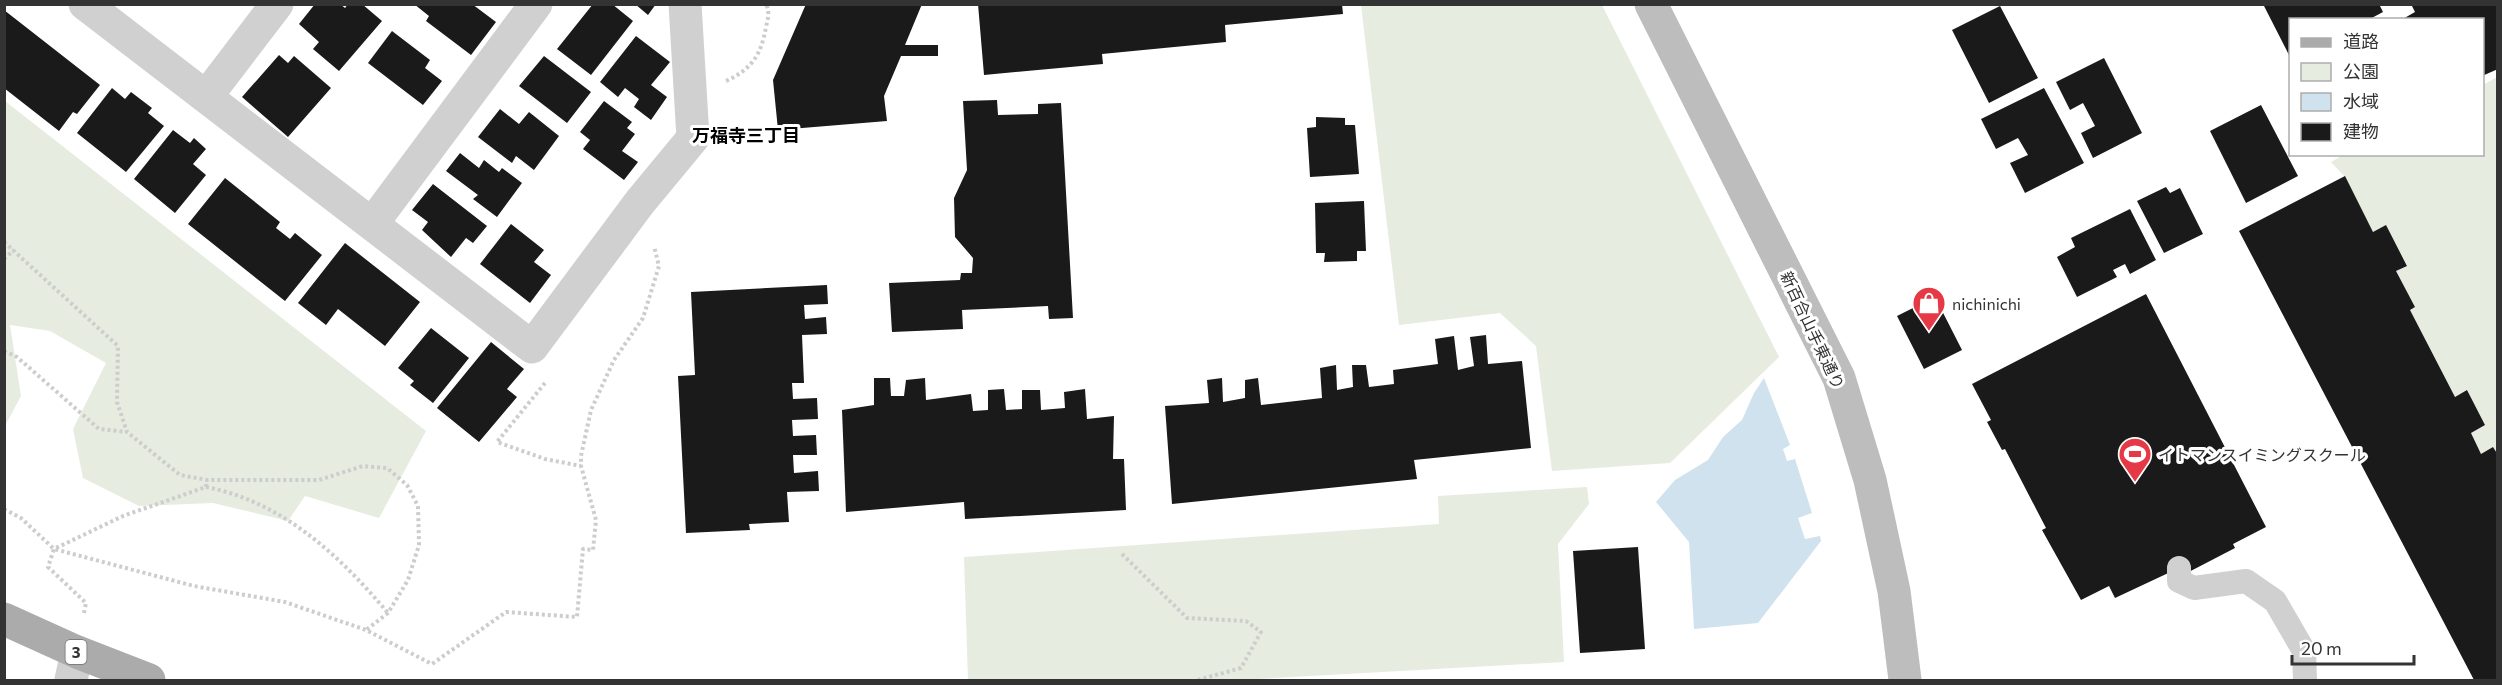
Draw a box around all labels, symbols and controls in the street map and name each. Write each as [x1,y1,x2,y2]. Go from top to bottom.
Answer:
legend [2289,18,2484,156]
text: 道路 [2343,30,2379,52]
text: 公園 [2343,60,2379,82]
text: 水域 [2343,90,2379,112]
text: 建物 [2343,120,2379,142]
district label: 万福寺三丁目 [692,124,800,146]
street label: 新百合山手東通り [1777,268,1849,392]
shop icon: nichinichi [1911,285,1947,332]
place label: nichinichi [1952,294,2021,313]
sports icon: イトマンスイミングスクール [2117,436,2153,483]
place label: イトマンスイミングスクール [2158,445,2366,464]
scale bar [2292,628,2414,666]
text: 20 m [2301,637,2342,659]
road number: 3 [66,640,86,664]

